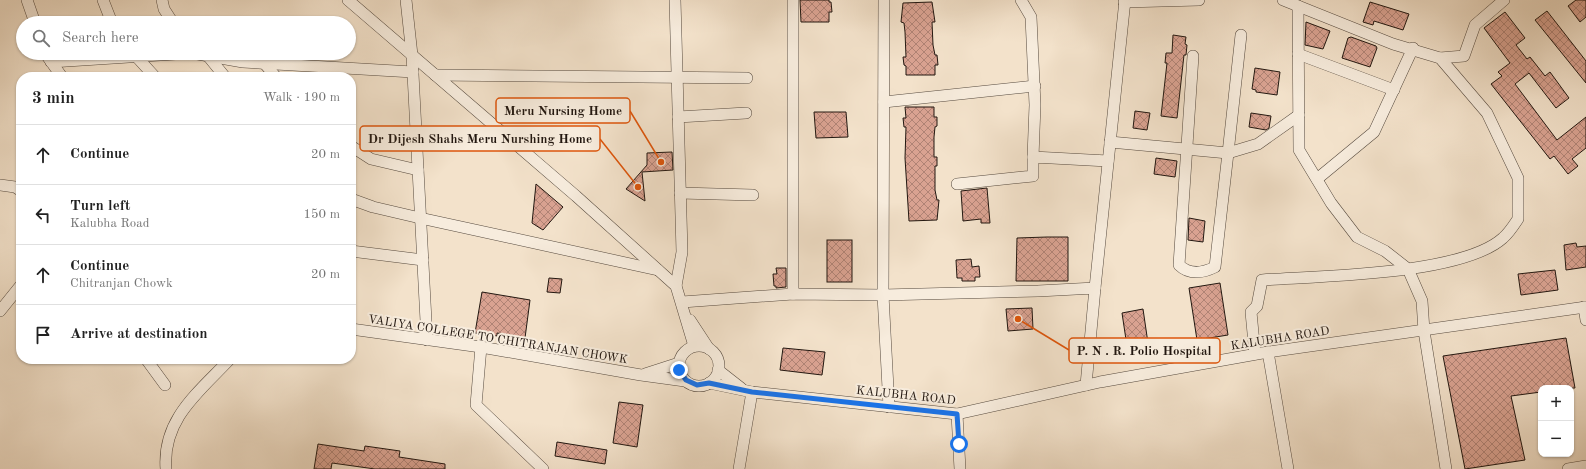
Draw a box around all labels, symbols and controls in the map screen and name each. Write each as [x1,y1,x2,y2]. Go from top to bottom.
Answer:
search box [16,16,356,60]
icon: search [30,27,52,49]
text: Search here [62,31,139,46]
text: 3 min [32,90,75,107]
text: Walk · 190 m [263,91,340,104]
callout: Meru Nursing Home [496,98,630,123]
text: Meru Nursing Home [504,105,622,118]
callout: Dr Dijesh Shahs Meru Nurshing Home [360,126,600,151]
text: Dr Dijesh Shahs Meru Nurshing Home [368,133,592,146]
icon: ahead [32,144,54,166]
text: Continue [70,147,129,162]
text: 20 m [311,148,340,161]
text: Turn left [70,199,130,214]
icon: left [32,204,54,226]
text: 150 m [303,208,340,221]
text: Kalubha Road [70,217,149,230]
text: Continue [70,259,129,274]
icon: ahead [32,264,54,286]
text: 20 m [311,268,340,281]
text: Chitranjan Chowk [70,277,173,290]
street label: VALIYA COLLEGE TO CHITRANJAN CHOWK [367,313,629,366]
icon: arrive [32,324,54,346]
street label: KALUBHA ROAD [1230,325,1330,353]
text: Arrive at destination [70,327,208,342]
callout: P. N . R. Polio Hospital [1069,338,1220,363]
text: P. N . R. Polio Hospital [1076,345,1212,358]
route end [670,361,688,379]
street label: KALUBHA ROAD [856,385,956,407]
map controls [1538,385,1574,457]
button: + [1538,385,1574,421]
button: − [1538,421,1574,457]
route start [950,435,968,453]

